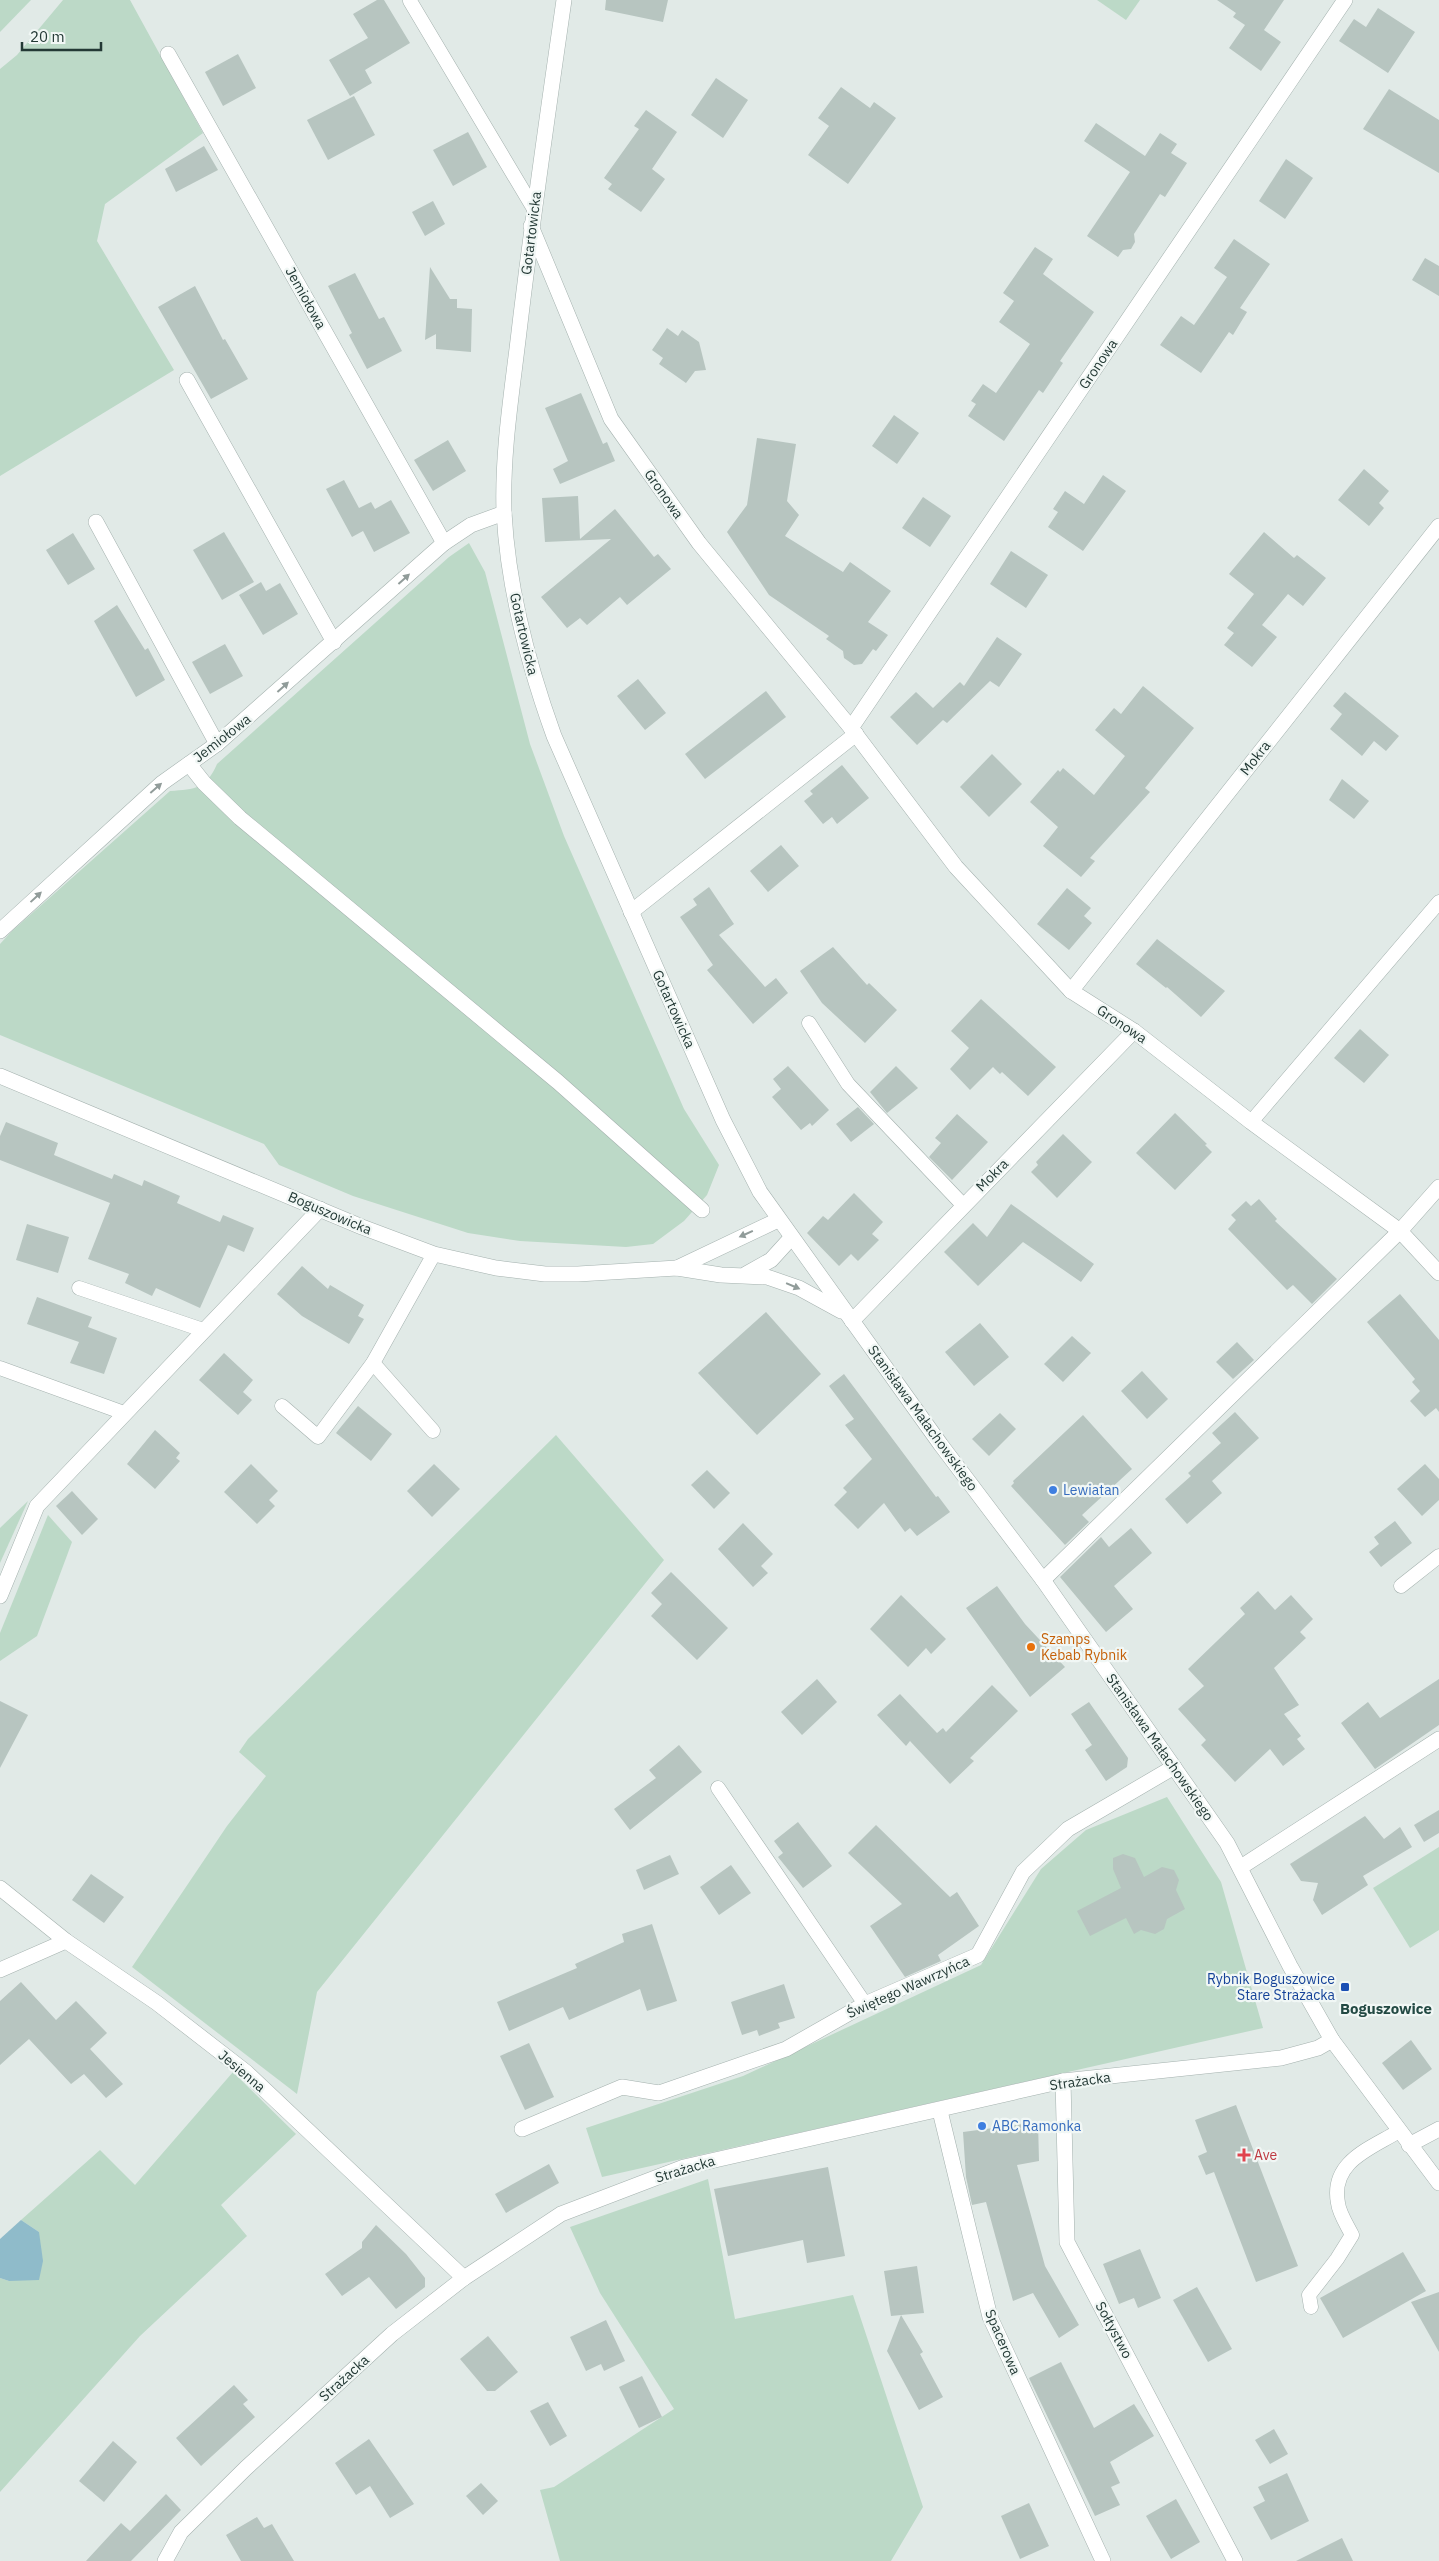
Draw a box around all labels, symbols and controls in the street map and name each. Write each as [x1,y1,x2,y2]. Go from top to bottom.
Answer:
scale bar [22,20,101,52]
text: 20 m [30,27,65,46]
street label: Gotartowicka [517,190,545,276]
street label: Jemiołowa [282,264,331,333]
street label: Gronowa [1075,335,1122,392]
street label: Gronowa [640,466,688,523]
one-way arrow [398,573,410,585]
street label: Gotartowicka [506,591,542,677]
one-way arrow [277,681,289,693]
street label: Jemiołowa [190,710,255,766]
street label: Mokra [1236,737,1274,779]
one-way arrow [150,783,162,794]
one-way arrow [29,891,41,903]
street label: Gotartowicka [649,967,699,1051]
street label: Gronowa [1094,1001,1151,1048]
street label: Mokra [972,1154,1013,1195]
street label: Boguszowicka [285,1187,375,1239]
one-way arrow [739,1231,753,1239]
one-way arrow [786,1282,800,1290]
street label: Stanisława Małachowskiego [864,1342,982,1495]
place label: Lewiatan [1063,1481,1120,1499]
marker: Lewiatan [1047,1484,1059,1496]
place label: Szamps Kebab Rybnik [1041,1630,1128,1664]
marker: Szamps Kebab Rybnik [1025,1641,1037,1653]
street label: Stanisława Małachowskiego [1102,1670,1218,1824]
street label: Świętego Wawrzyńca [843,1951,973,2022]
place label: Rybnik Boguszowice Stare Strażacka [1207,1970,1336,2004]
marker: Rybnik Boguszowice Stare Strażacka [1339,1981,1351,1993]
district label: Boguszowice [1340,1999,1432,2018]
street label: Jesienna [215,2046,270,2096]
street label: Strażacka [1048,2068,1112,2094]
place label: ABC Ramonka [992,2117,1082,2135]
marker: ABC Ramonka [976,2120,988,2132]
place label: Ave [1254,2146,1277,2164]
marker: Ave [1238,2149,1250,2161]
street label: Strażacka [653,2151,717,2187]
street label: Sołtystwo [1092,2298,1137,2362]
street label: Spacerowa [981,2307,1025,2378]
street label: Strażacka [315,2350,373,2405]

